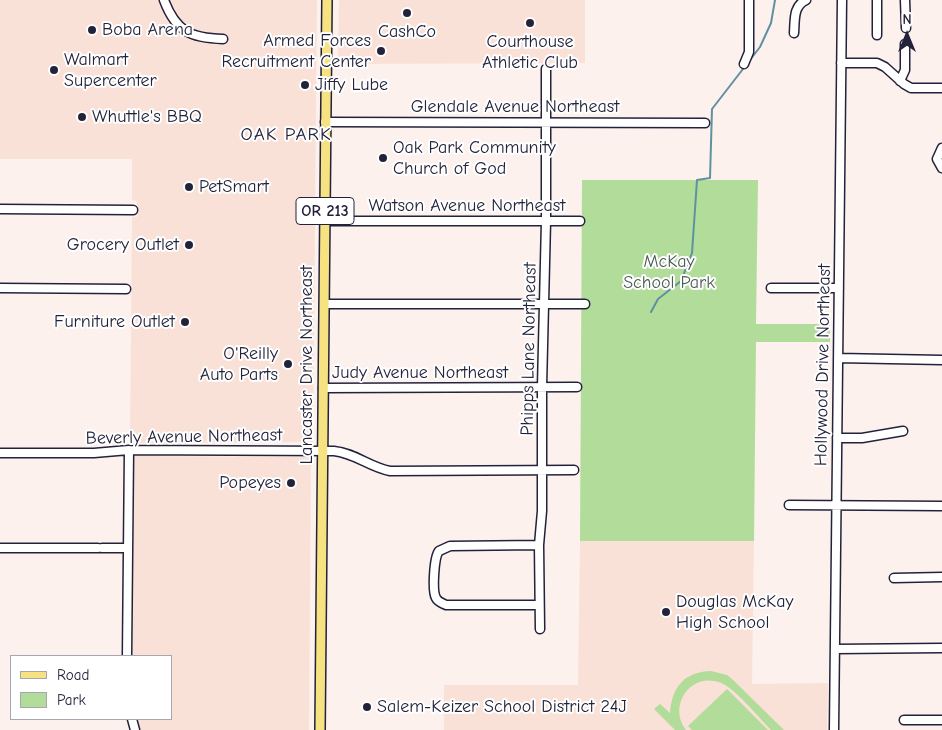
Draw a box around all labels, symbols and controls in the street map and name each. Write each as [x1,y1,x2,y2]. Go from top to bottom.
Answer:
marker: CashCo [401,7,413,19]
north arrow [882,10,932,60]
text: N [902,11,912,28]
marker: Courthouse Athletic Club [524,17,536,29]
place label: Boba Arena [102,19,193,41]
place label: CashCo [378,21,436,43]
marker: Boba Arena [86,24,98,36]
place label: Armed Forces Recruitment Center [221,30,371,72]
place label: Courthouse Athletic Club [482,31,578,74]
marker: Armed Forces Recruitment Center [375,45,387,57]
place label: Walmart Supercenter [64,49,157,92]
marker: Walmart Supercenter [48,64,60,76]
place label: Jiffy Lube [315,74,388,96]
marker: Jiffy Lube [299,79,311,91]
street label: Glendale Avenue Northeast [411,96,619,118]
place label: Whuttle's BBQ [92,106,202,128]
marker: Whuttle's BBQ [76,111,88,123]
district label: OAK PARK [239,124,333,146]
place label: Oak Park Community Church of God [393,137,556,180]
marker: Oak Park Community Church of God [377,152,389,164]
place label: PetSmart [199,176,269,198]
marker: PetSmart [183,181,195,193]
street label: Watson Avenue Northeast [369,195,565,217]
road number: OR 213 [296,198,354,225]
place label: Grocery Outlet [67,234,179,256]
marker: Grocery Outlet [183,239,195,251]
park label: McKay School Park [623,251,715,294]
street label: Phipps Lane Northeast [517,262,541,436]
street label: Hollywood Drive Northeast [810,264,836,466]
street label: Lancaster Drive Northeast [296,265,318,465]
place label: Furniture Outlet [54,311,175,333]
marker: Furniture Outlet [179,316,191,328]
place label: O'Reilly Auto Parts [200,343,278,386]
marker: O'Reilly Auto Parts [282,358,294,370]
street label: Judy Avenue Northeast [332,362,508,384]
street label: Beverly Avenue Northeast [86,424,282,450]
place label: Popeyes [219,472,281,494]
marker: Popeyes [285,477,297,489]
place label: Douglas McKay High School [676,591,793,634]
marker: Douglas McKay High School [660,606,672,618]
legend [10,655,172,720]
text: Road [57,666,89,684]
text: Park [57,691,86,709]
place label: Salem-Keizer School District 24J [377,696,627,718]
marker: Salem-Keizer School District 24J [361,701,373,713]

